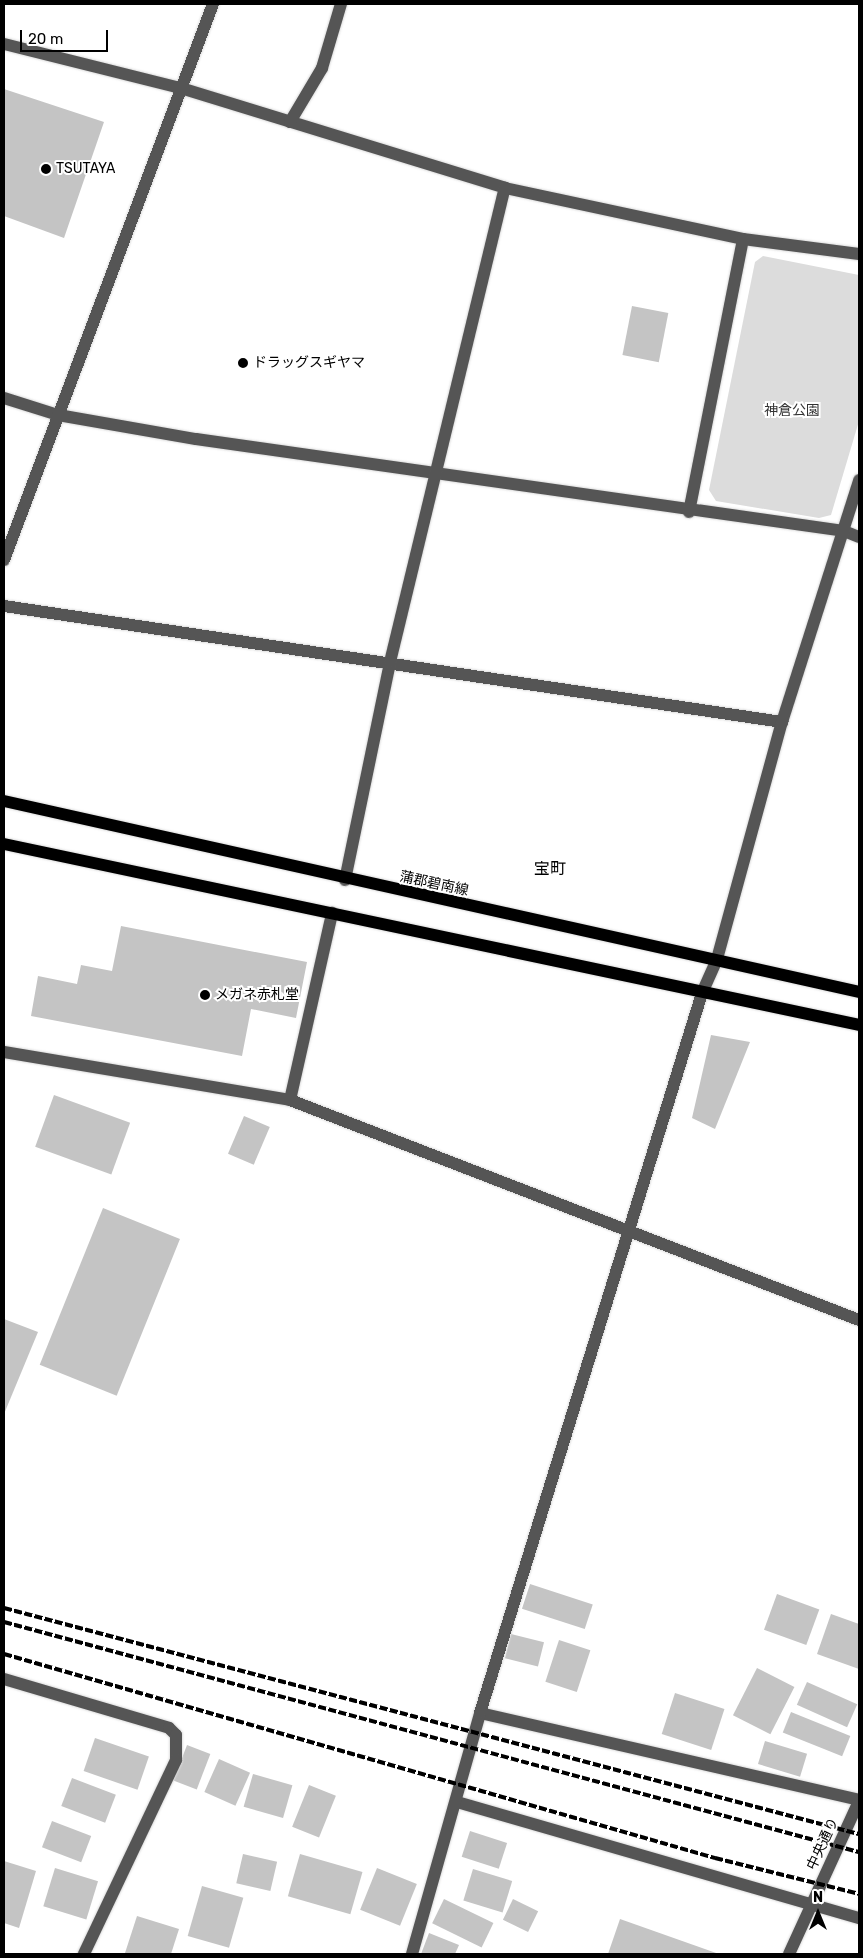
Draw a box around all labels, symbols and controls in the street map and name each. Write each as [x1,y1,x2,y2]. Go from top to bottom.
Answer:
scale bar [22,20,110,52]
text: 20 m [28,30,63,48]
place label: TSUTAYA [56,161,115,177]
marker: TSUTAYA [40,163,52,175]
place label: ドラッグスギヤマ [253,355,365,371]
marker: ドラッグスギヤマ [237,357,249,369]
park label: 神倉公園 [764,403,820,419]
district label: 宝町 [534,859,566,879]
street label: 蒲郡碧南線 [398,869,470,899]
place label: メガネ赤札堂 [215,987,299,1003]
marker: メガネ赤札堂 [199,989,211,1001]
street label: 中央通り [804,1815,842,1873]
north arrow [793,1888,843,1938]
text: N [813,1889,823,1906]

